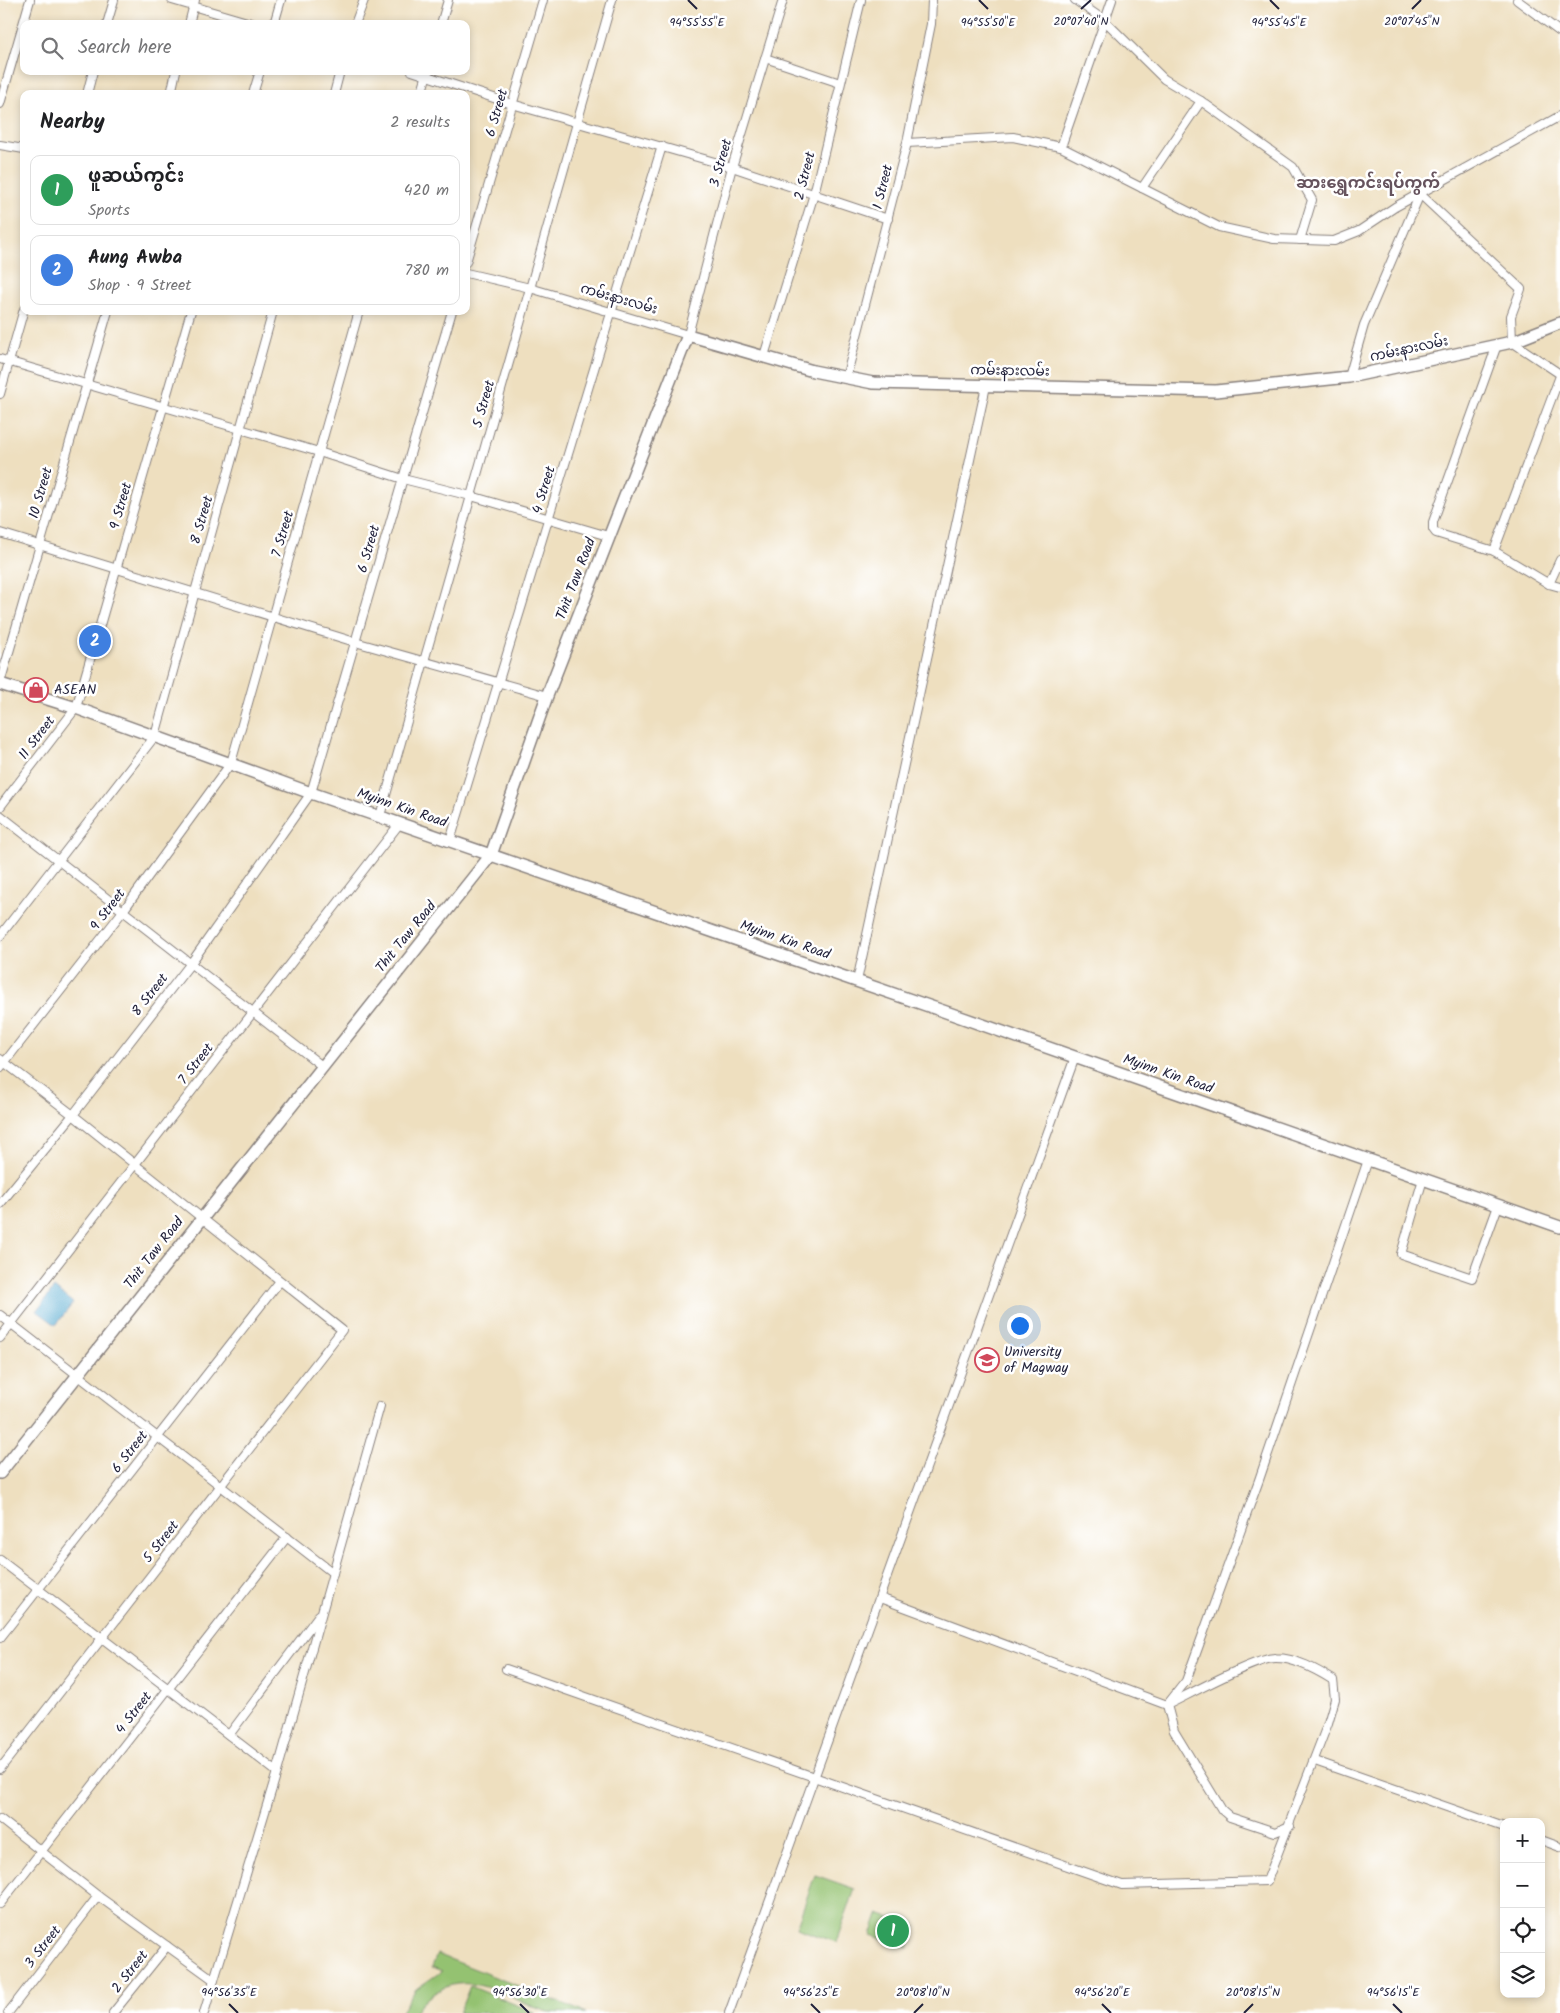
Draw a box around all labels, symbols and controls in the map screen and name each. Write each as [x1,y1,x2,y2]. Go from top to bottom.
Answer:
text: 20°07'40"N [1053,12,1109,31]
text: 20°07'45"N [1384,12,1440,31]
text: 94°55'55"E [669,13,726,32]
text: 94°55'50"E [961,13,1016,32]
text: 94°55'45"E [1251,13,1308,32]
search box [20,20,470,75]
text: Search here [78,33,172,63]
icon: search [38,34,66,62]
street label: 6 Street [480,86,514,140]
text: Nearby [40,106,105,139]
text: 2 results [390,110,450,135]
street label: 3 Street [704,136,739,190]
street label: 2 Street [788,149,822,203]
text: ဖူဆယ်ကွင်း [88,162,184,192]
street label: 1 Street [867,162,899,212]
district label: ဆားရွှေကင်းရပ်ကွက် [1296,171,1440,196]
text: 1 [55,178,59,203]
text: 420 m [404,178,449,203]
text: Sports [88,198,130,223]
text: Aung Awba [88,243,182,273]
text: 2 [52,258,62,283]
text: 780 m [405,258,449,283]
text: Shop · 9 Street [88,273,191,298]
street label: ကမ်းနားလမ်း [578,277,660,321]
street label: ကမ်းနားလမ်း [1368,330,1450,368]
street label: ကမ်းနားလမ်း [970,359,1050,383]
street label: 5 Street [467,377,501,430]
street label: 4 Street [526,463,562,517]
street label: 10 Street [23,464,59,521]
street label: 9 Street [104,479,138,532]
street label: 8 Street [185,493,220,547]
street label: 7 Street [266,508,300,560]
street label: 6 Street [352,522,386,576]
street label: Thit Taw Road [550,534,602,623]
pin: 2 [79,622,111,660]
shop icon: ASEAN [23,677,49,703]
place label: ASEAN [54,679,97,701]
street label: 11 Street [13,711,61,765]
street label: Myinn Kin Road [354,782,451,834]
street label: 9 Street [85,884,132,936]
street label: Thit Taw Road [370,896,442,978]
street label: Myinn Kin Road [737,914,834,966]
street label: 8 Street [126,968,174,1021]
street label: 7 Street [173,1038,220,1090]
street label: Myinn Kin Road [1120,1048,1217,1100]
street label: Thit Taw Road [119,1211,190,1294]
your location [1007,1313,1033,1339]
place label: University of Magway [1004,1341,1068,1379]
school or university icon: University of Magway [974,1347,1000,1373]
street label: 6 Street [106,1426,154,1478]
street label: 5 Street [137,1516,185,1568]
street label: 4 Street [110,1687,158,1739]
map controls [1500,1818,1545,1998]
button: + [1500,1818,1545,1863]
button: − [1500,1863,1545,1908]
button: locate [1500,1908,1545,1953]
pin: 1 [877,1912,909,1950]
street label: 3 Street [19,1920,67,1973]
street label: 2 Street [106,1945,154,1998]
button: layers [1500,1953,1545,1998]
text: 94°56'35"E [201,1983,258,2002]
text: 94°56'30"E [492,1983,549,2002]
text: 94°56'25"E [783,1983,840,2002]
text: 20°08'10"N [896,1983,950,2002]
text: 94°56'20"E [1074,1983,1131,2002]
text: 20°08'15"N [1226,1983,1280,2002]
text: 94°56'15"E [1367,1983,1420,2002]

